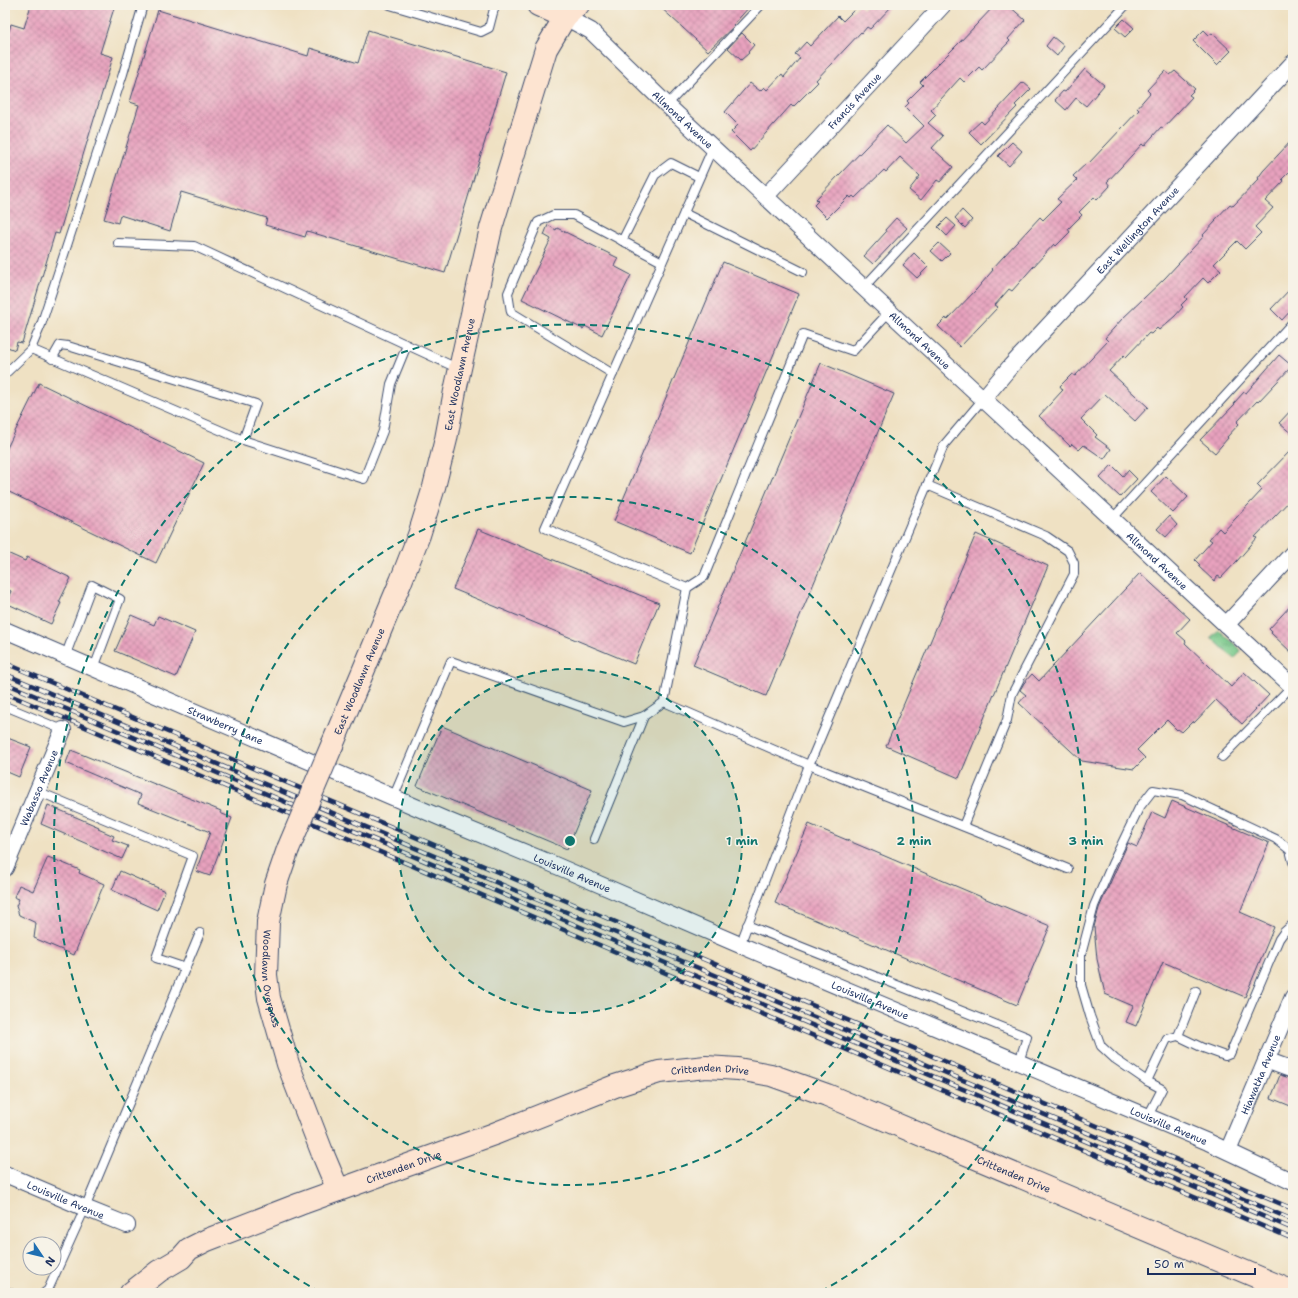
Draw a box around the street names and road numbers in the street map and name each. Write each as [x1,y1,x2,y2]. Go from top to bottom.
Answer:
street label: Francis Avenue [825,70,884,132]
street label: Allmond Avenue [649,88,716,152]
street label: East Wellington Avenue [1094,183,1182,277]
street label: Allmond Avenue [886,309,953,372]
street label: East Woodlawn Avenue [442,316,478,432]
street label: Allmond Avenue [1124,529,1191,593]
street label: East Woodlawn Avenue [331,626,388,737]
street label: Strawberry Lane [185,703,265,748]
street label: Wabasso Avenue [17,747,61,828]
street label: Louisville Avenue [531,851,613,896]
street label: Woodlawn Overpass [259,929,283,1029]
street label: Louisville Avenue [829,978,911,1022]
street label: Hiawatha Avenue [1238,1032,1284,1117]
street label: Crittenden Drive [670,1061,751,1078]
street label: Louisville Avenue [1128,1104,1210,1148]
street label: Crittenden Drive [364,1148,443,1187]
street label: Crittenden Drive [975,1153,1053,1196]
street label: Louisville Avenue [25,1178,107,1222]

